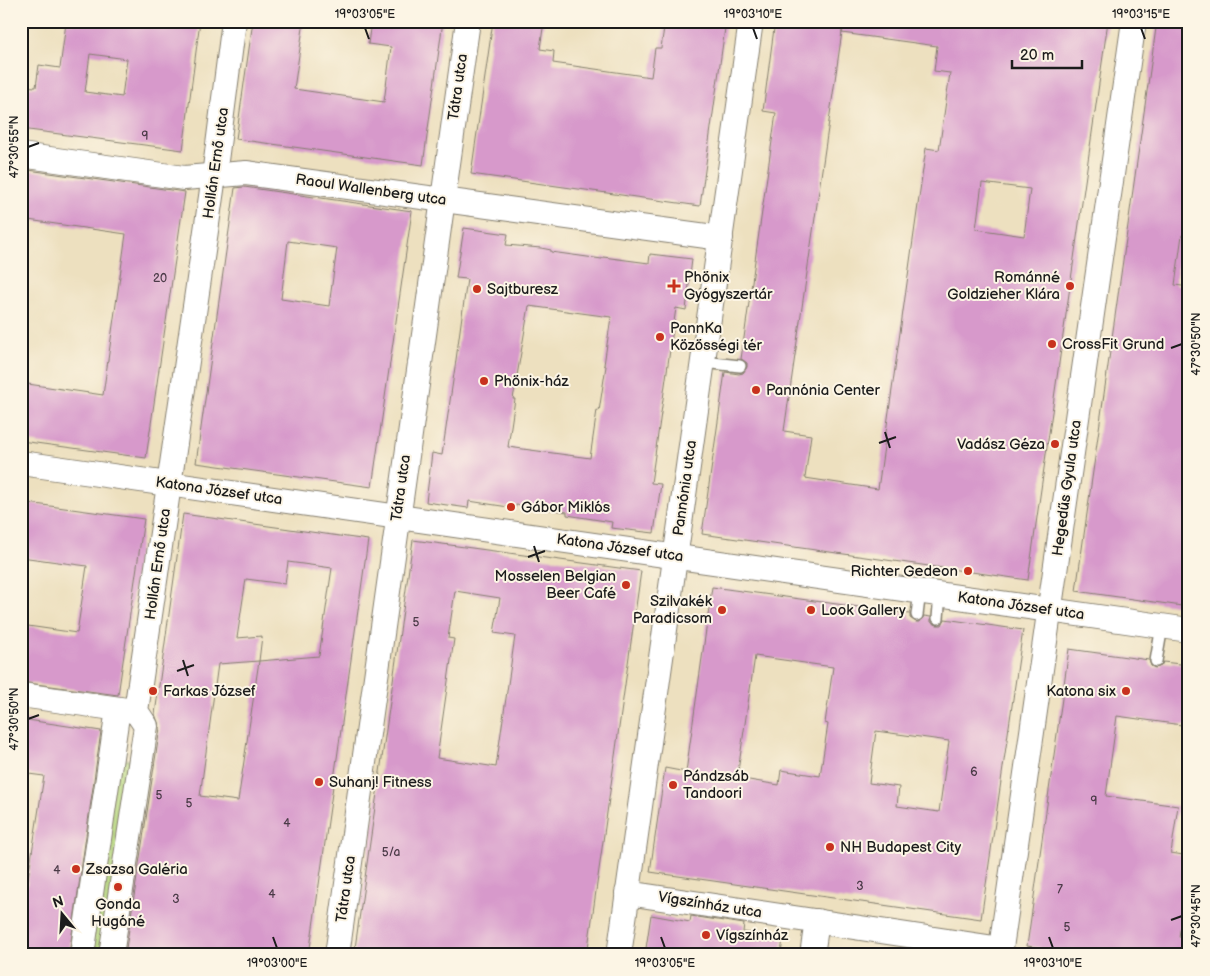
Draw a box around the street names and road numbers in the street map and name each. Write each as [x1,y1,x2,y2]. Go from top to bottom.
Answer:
street label: Tátra utca [444,52,472,122]
street label: Hollán Ernő utca [199,106,233,220]
street label: Raoul Wallenberg utca [294,170,448,210]
street label: Hegedűs Gyula utca [1048,419,1086,557]
street label: Pannónia utca [669,439,701,537]
street label: Tátra utca [387,453,415,523]
street label: Katona József utca [154,473,284,509]
street label: Hollán Ernő utca [141,507,175,621]
street label: Katona József utca [555,530,685,566]
street label: Katona József utca [956,588,1086,624]
street label: Tátra utca [332,854,360,924]
street label: Vígszínház utca [657,887,763,923]

